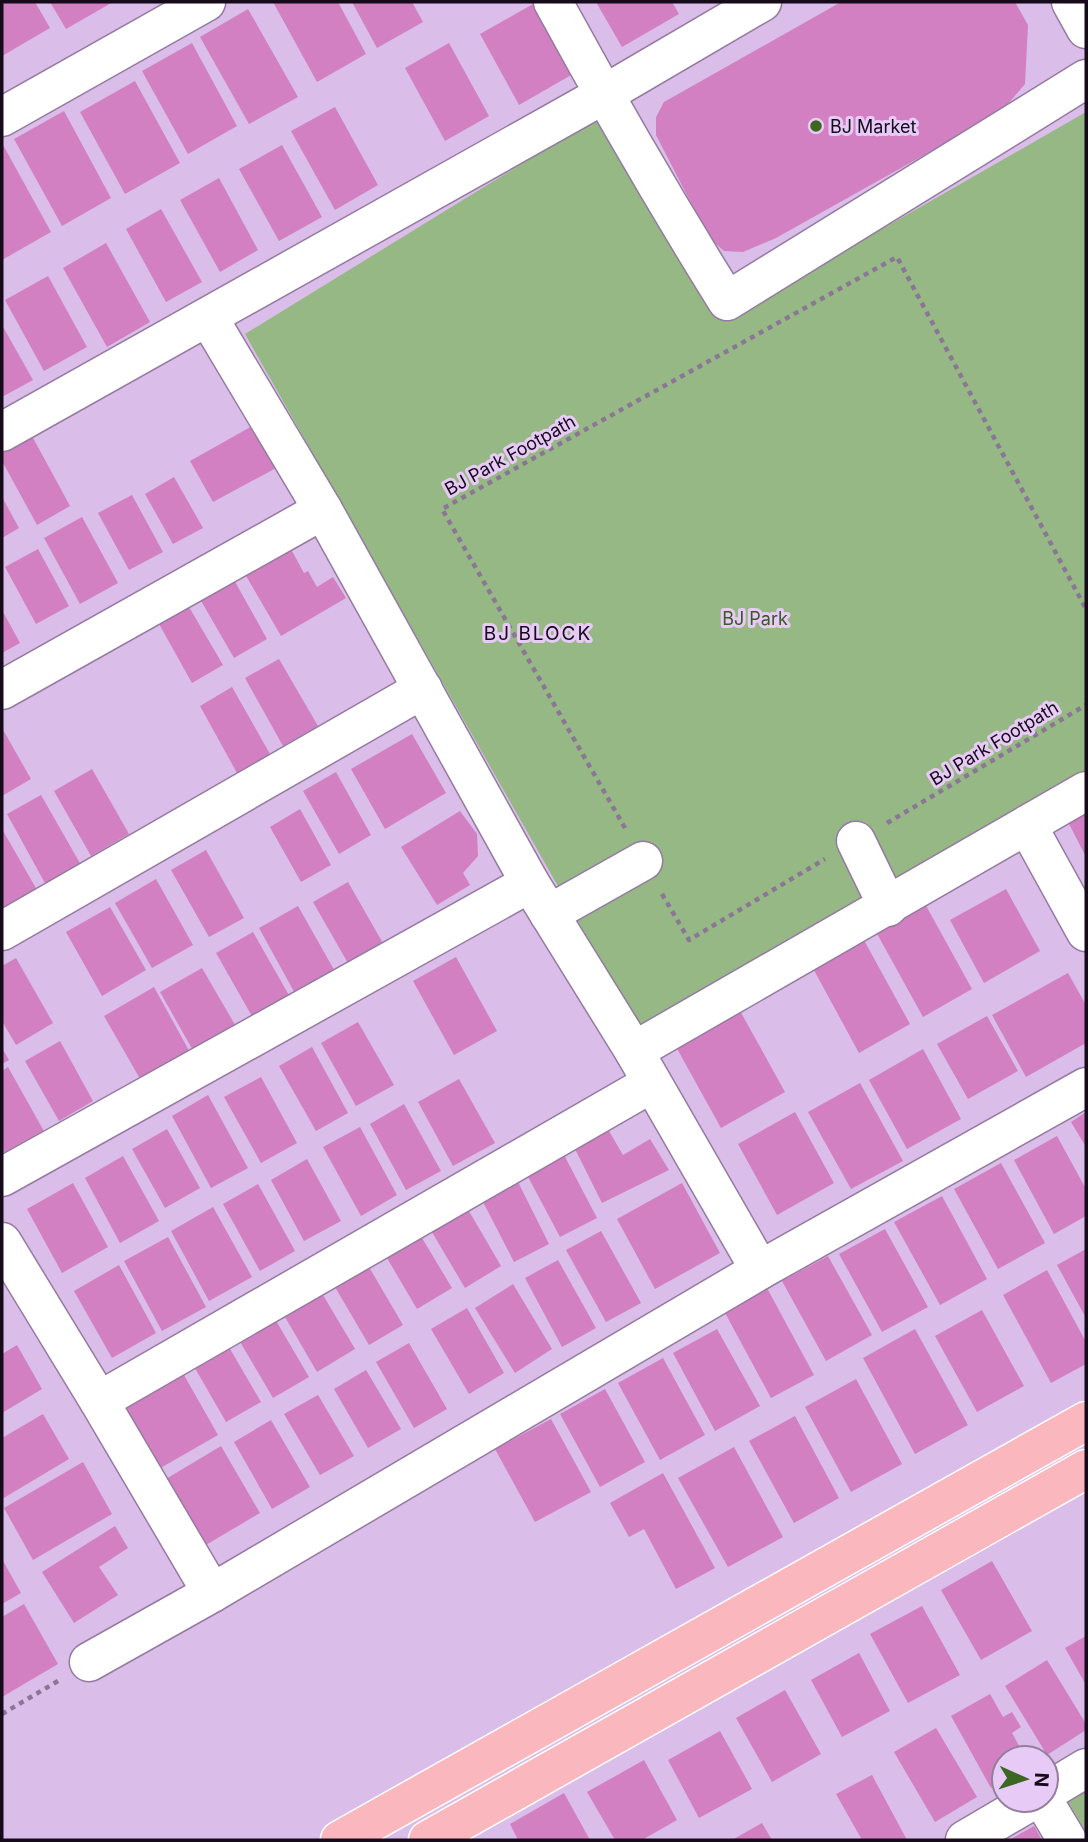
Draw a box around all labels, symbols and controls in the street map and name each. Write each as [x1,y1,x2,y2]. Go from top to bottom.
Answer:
place label: BJ Market [830,116,917,137]
marker: BJ Market [808,118,824,134]
street label: BJ Park Footpath [441,410,579,500]
park label: BJ Park [722,608,788,629]
district label: BJ BLOCK [484,622,592,645]
street label: BJ Park Footpath [926,696,1062,790]
north arrow [990,1744,1060,1814]
text: N [1030,1772,1053,1788]

